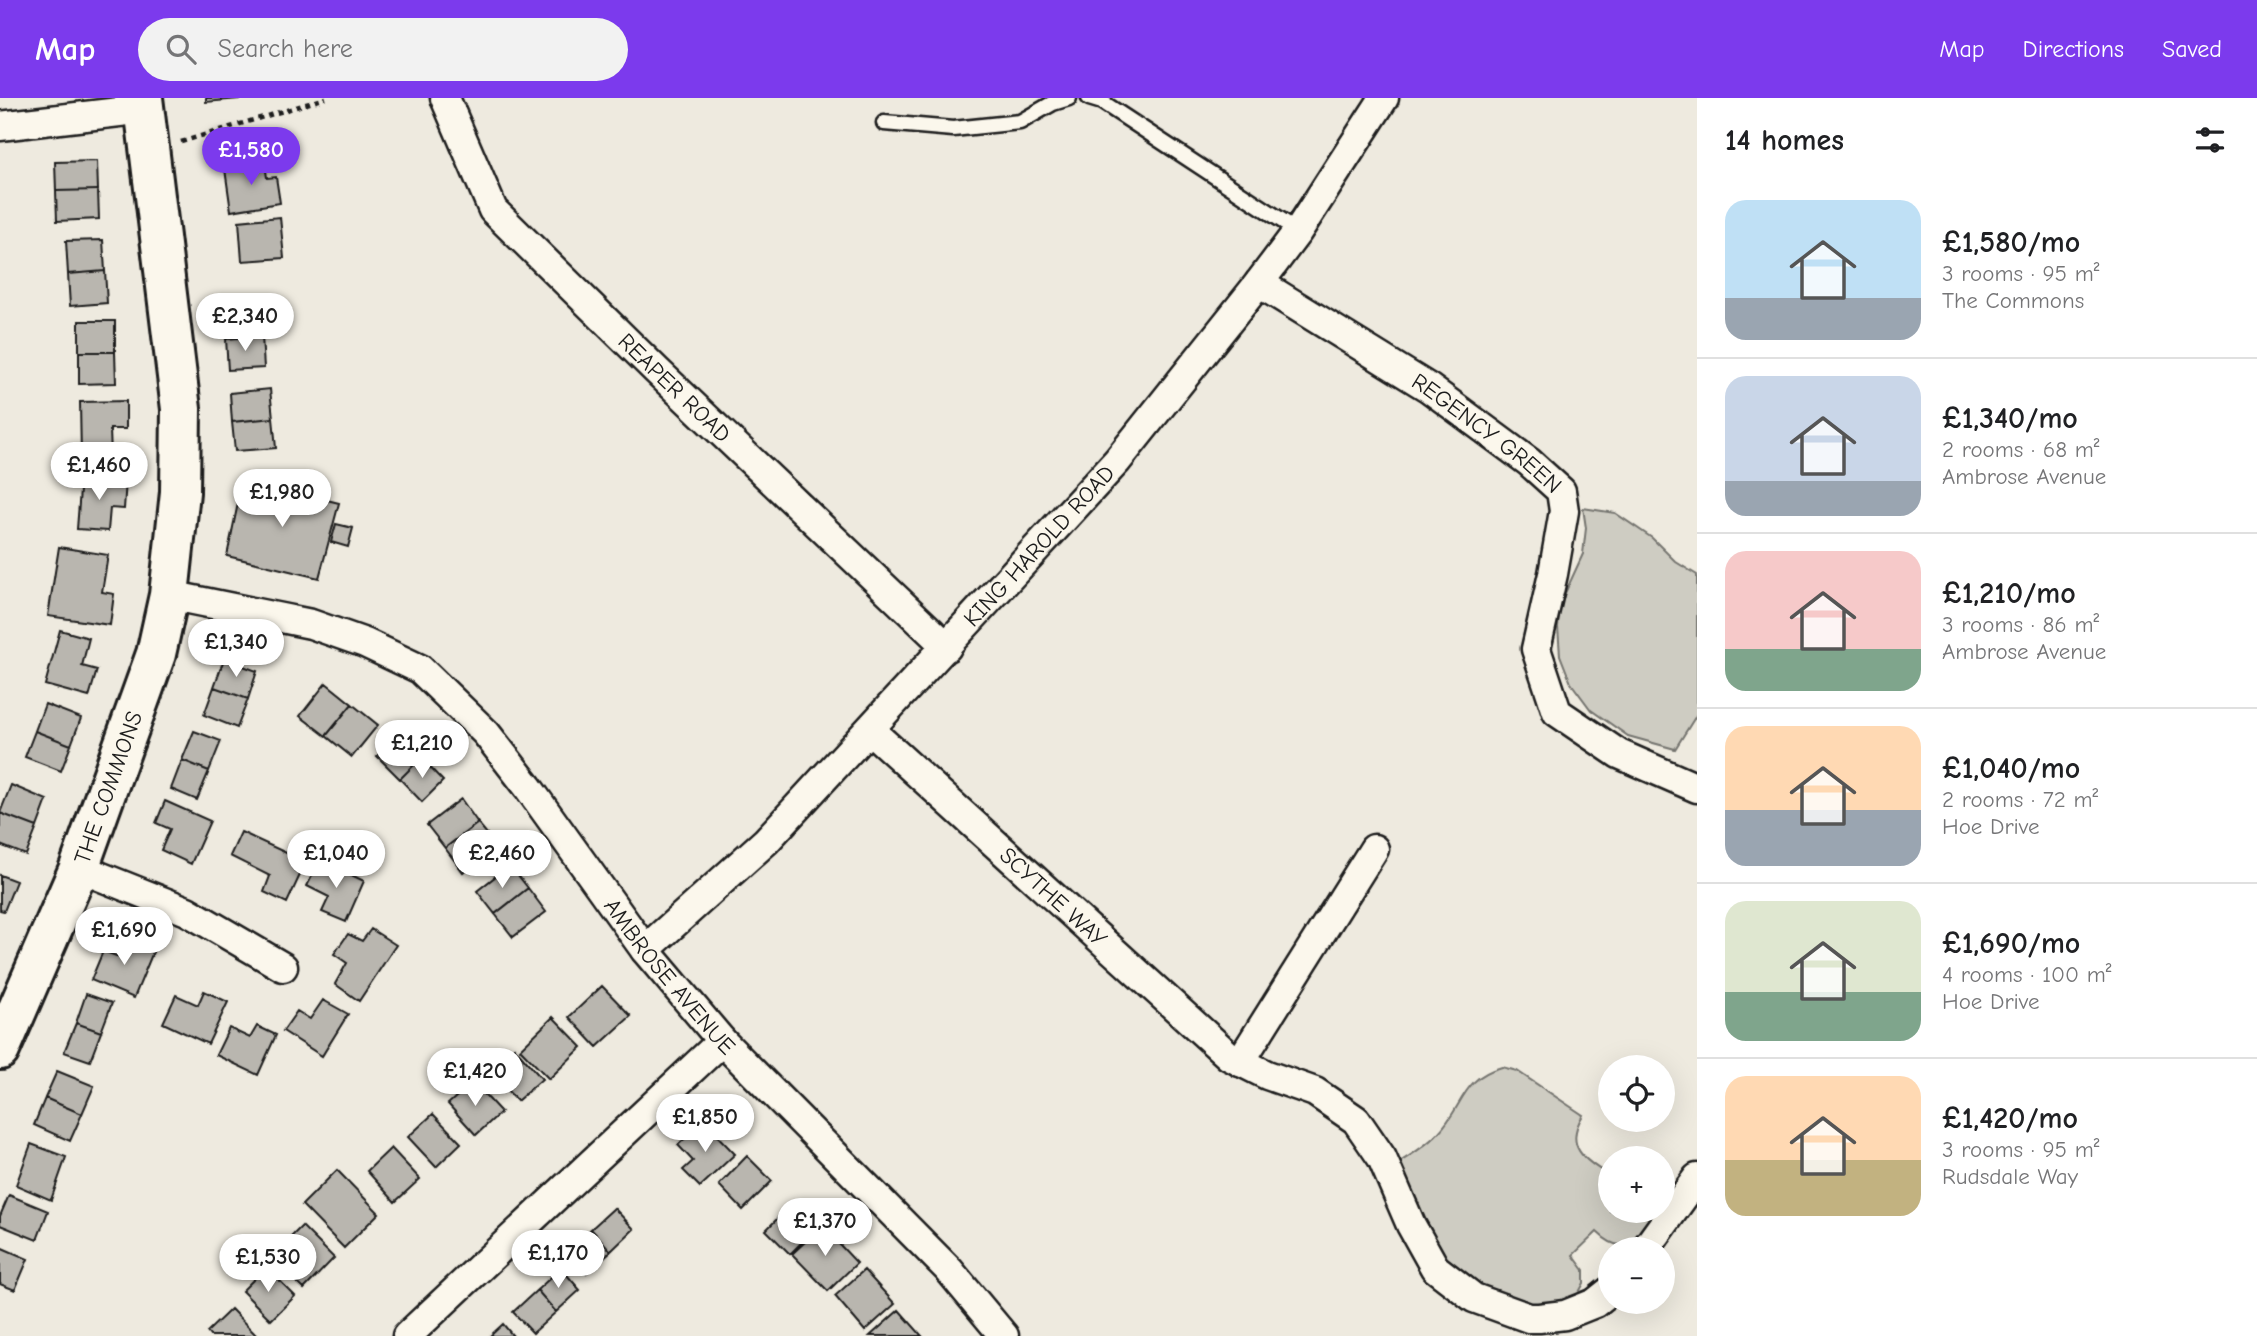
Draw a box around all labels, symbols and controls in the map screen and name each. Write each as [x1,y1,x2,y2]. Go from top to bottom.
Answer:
search box [138,18,628,81]
text: Map [35,30,96,68]
icon: search [162,30,200,68]
text: Search here [218,34,353,64]
text: Map [1939,35,1985,63]
text: Directions [2023,35,2124,63]
text: Saved [2162,35,2222,63]
icon: filters [2191,121,2229,159]
text: 14 homes [1725,123,1844,158]
pin: £1,580 [194,127,308,187]
text: £1,580 [218,136,284,163]
text: £1,580/mo [1942,225,2080,260]
icon: home [1781,228,1865,312]
text: 3 rooms · 95 m² [1942,260,2100,287]
text: The Commons [1942,287,2084,314]
pin: £2,340 [188,294,302,353]
text: £2,340 [212,302,278,329]
street label: REAPER ROAD [613,327,737,448]
street label: REGENCY GREEN [1407,367,1567,499]
text: £1,340/mo [1942,401,2078,436]
icon: home [1781,404,1865,488]
text: 2 rooms · 68 m² [1942,436,2100,463]
pin: £1,460 [42,442,156,502]
text: £1,460 [67,451,131,478]
street label: KING HAROLD ROAD [958,459,1120,632]
text: Ambrose Avenue [1942,463,2106,490]
pin: £1,980 [225,470,339,529]
text: £1,980 [249,478,315,505]
text: £1,210/mo [1942,576,2076,611]
icon: home [1781,579,1865,663]
text: 3 rooms · 86 m² [1942,611,2099,638]
pin: £1,340 [179,620,293,679]
text: £1,340 [204,628,268,655]
text: Ambrose Avenue [1942,638,2106,665]
street label: THE COMMONS [68,708,148,867]
pin: £1,210 [365,720,479,780]
text: £1,210 [391,729,453,756]
text: £1,040/mo [1942,751,2080,786]
icon: home [1781,754,1865,838]
text: 2 rooms · 72 m² [1942,786,2098,813]
text: Hoe Drive [1942,813,2040,840]
pin: £1,040 [279,830,393,890]
pin: £2,460 [445,830,559,890]
text: £1,040 [303,839,369,866]
text: £2,460 [469,839,535,866]
street label: SCYTHE WAY [995,841,1113,952]
street label: AMBROSE AVENUE [599,893,741,1060]
pin: £1,690 [67,908,181,967]
text: £1,690 [91,916,157,943]
text: £1,690/mo [1942,926,2080,961]
icon: home [1781,929,1865,1013]
text: 4 rooms · 100 m² [1942,961,2111,988]
text: Hoe Drive [1942,988,2040,1015]
pin: £1,420 [418,1048,532,1108]
map controls [1598,1055,1675,1314]
button: locate [1598,1055,1675,1132]
text: £1,420 [443,1057,507,1084]
pin: £1,850 [648,1094,762,1154]
text: £1,420/mo [1942,1101,2078,1136]
text: £1,850 [672,1103,738,1130]
icon: home [1781,1104,1865,1188]
text: 3 rooms · 95 m² [1942,1136,2100,1163]
button: + [1598,1146,1675,1223]
text: Rudsdale Way [1942,1163,2078,1190]
pin: £1,370 [768,1198,882,1258]
text: £1,370 [793,1207,857,1234]
pin: £1,170 [501,1230,615,1290]
pin: £1,530 [211,1234,325,1294]
button: − [1598,1237,1675,1314]
text: £1,170 [527,1239,589,1266]
text: £1,530 [235,1243,301,1270]

